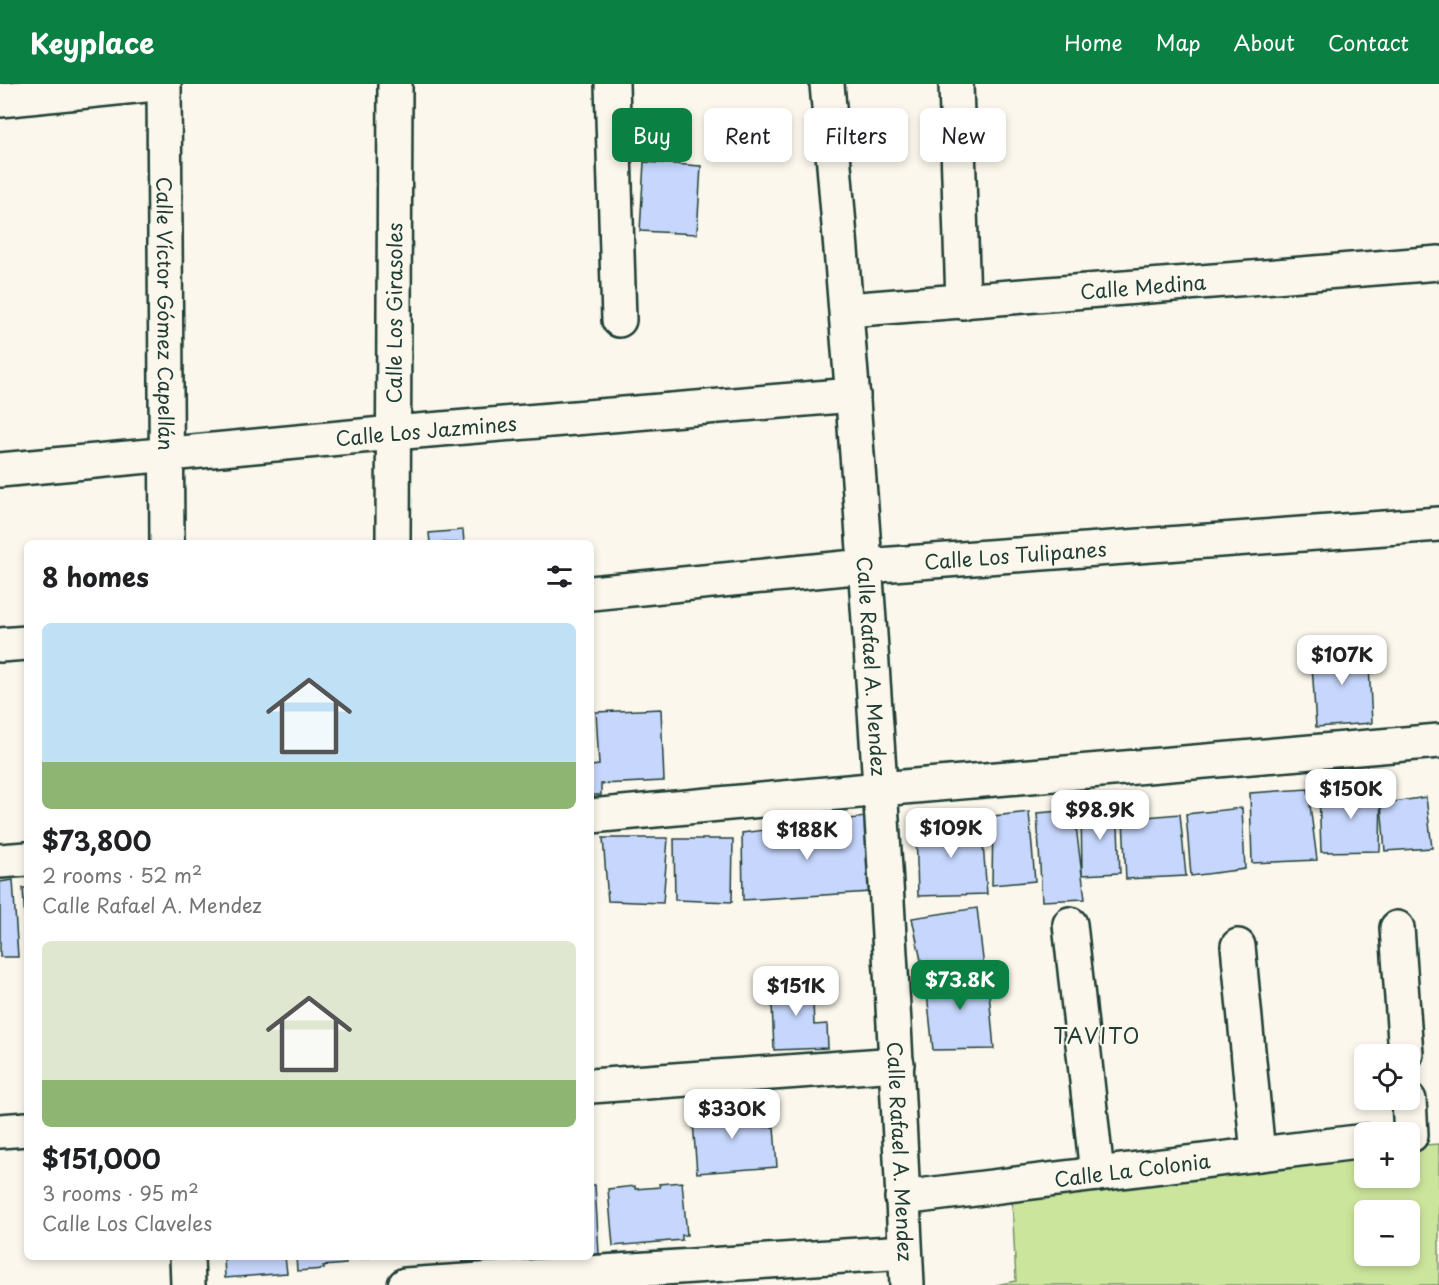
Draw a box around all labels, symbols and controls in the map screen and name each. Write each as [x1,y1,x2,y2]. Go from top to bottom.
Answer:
text: Keyplace [30,21,155,64]
text: Home [1064,26,1123,58]
text: Map [1156,26,1201,58]
text: About [1234,26,1295,58]
text: Contact [1328,26,1409,58]
chip: Buy [612,108,692,162]
chip: Rent [704,108,792,162]
chip: Filters [804,108,908,162]
chip: New [920,108,1006,162]
street label: Calle Víctor Gómez Capellán [150,177,181,451]
street label: Calle Los Girasoles [379,222,409,404]
street label: Calle Medina [1079,267,1208,306]
street label: Calle Los Jazmines [334,408,518,453]
street label: Calle Los Tulipanes [923,533,1108,577]
street label: Calle Rafael A. Mendez [850,555,894,777]
text: 8 homes [42,557,149,596]
icon: filters [543,560,576,593]
pin: $107K [1300,635,1384,686]
text: $107K [1311,639,1373,669]
icon: home [255,662,363,770]
pin: $150K [1309,769,1393,820]
text: $150K [1319,773,1383,803]
pin: $98.9K [1051,790,1149,841]
text: $98.9K [1065,794,1135,824]
pin: $109K [909,808,993,859]
pin: $188K [765,810,849,861]
text: $109K [920,812,982,842]
text: $188K [776,814,838,844]
text: $73,800 [42,821,152,860]
text: 2 rooms · 52 m² [42,860,202,890]
text: Calle Rafael A. Mendez [42,890,262,920]
pin: $73.8K [911,960,1009,1011]
text: $73.8K [925,964,995,994]
pin: $151K [754,966,838,1017]
text: $151K [767,970,825,1000]
icon: home [255,980,363,1088]
district label: TAVITO [1053,1019,1141,1051]
street label: Calle Rafael A. Mendez [880,1041,921,1262]
map controls [1354,1044,1420,1266]
button: locate [1354,1044,1420,1110]
pin: $330K [690,1089,774,1140]
text: $330K [698,1093,766,1123]
button: + [1354,1122,1420,1188]
text: $151,000 [42,1139,161,1178]
street label: Calle La Colonia [1053,1145,1213,1194]
text: 3 rooms · 95 m² [42,1178,199,1208]
button: − [1354,1200,1420,1266]
text: Calle Los Claveles [42,1208,212,1238]

